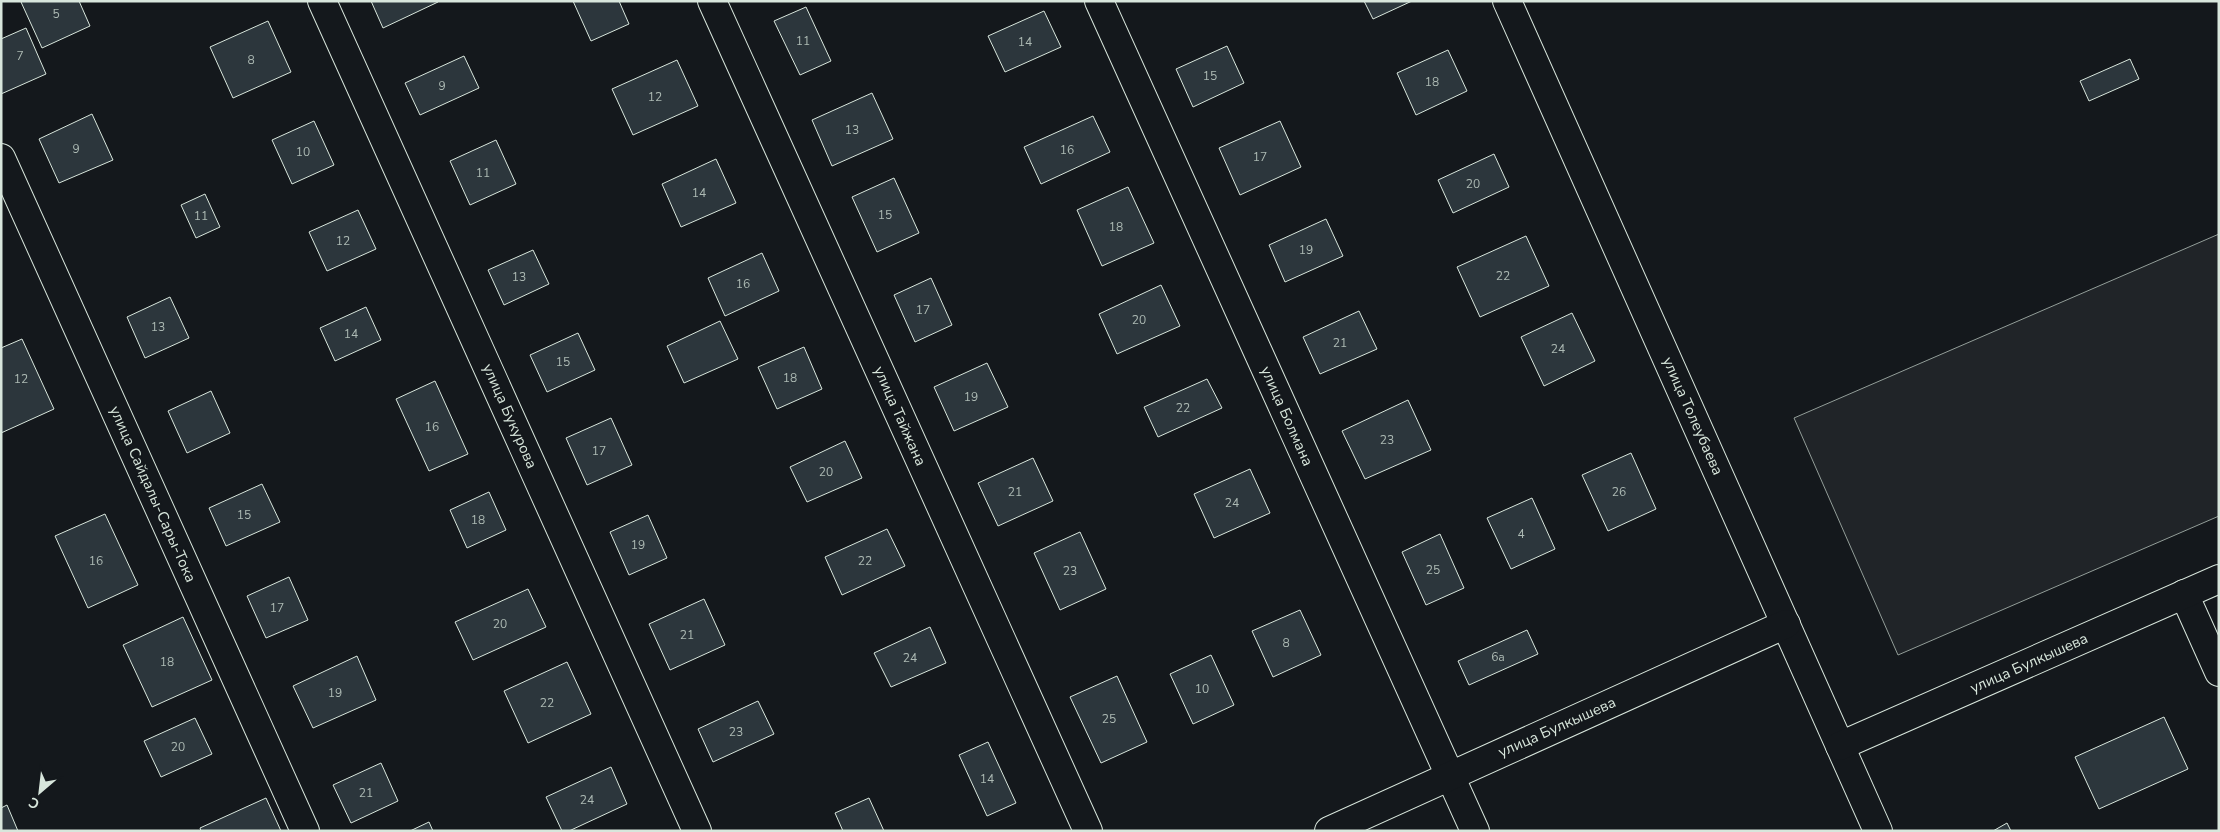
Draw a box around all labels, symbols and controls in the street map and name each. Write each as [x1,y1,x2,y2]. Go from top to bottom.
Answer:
house number: 5 [52,6,60,22]
house number: 11 [796,33,810,49]
house number: 14 [1018,34,1032,50]
house number: 7 [16,48,24,64]
house number: 8 [247,52,255,68]
house number: 15 [1203,68,1217,84]
house number: 18 [1425,74,1439,90]
house number: 9 [438,78,446,94]
house number: 12 [648,89,662,105]
house number: 13 [845,122,859,138]
house number: 9 [72,141,80,157]
house number: 16 [1060,142,1074,158]
house number: 10 [296,144,310,160]
house number: 17 [1253,149,1267,165]
house number: 11 [476,165,490,181]
house number: 20 [1466,176,1480,192]
house number: 14 [692,185,706,201]
house number: 15 [878,207,892,223]
house number: 11 [194,208,208,224]
house number: 18 [1109,219,1123,235]
house number: 12 [336,233,350,249]
house number: 19 [1299,242,1313,258]
house number: 22 [1496,268,1510,284]
house number: 13 [512,269,526,285]
house number: 16 [736,276,750,292]
house number: 17 [916,302,930,318]
house number: 20 [1132,312,1146,328]
house number: 13 [151,319,165,335]
house number: 14 [344,326,358,342]
house number: 21 [1333,335,1347,351]
house number: 24 [1551,341,1565,357]
house number: 15 [556,354,570,370]
street label: улица Толеубаева [1658,354,1728,478]
street label: улица Букурова [478,360,542,472]
street label: улица Тайжана [869,363,931,469]
street label: улица Болмана [1256,363,1318,469]
house number: 18 [783,370,797,386]
house number: 12 [14,371,28,387]
house number: 19 [964,389,978,405]
house number: 22 [1176,400,1190,416]
street label: улица Сайдалы-Сары-Тока [105,403,201,585]
house number: 16 [425,419,439,435]
house number: 23 [1380,432,1394,448]
house number: 17 [592,443,606,459]
house number: 20 [819,464,833,480]
house number: 21 [1008,484,1022,500]
house number: 26 [1612,484,1626,500]
house number: 24 [1225,495,1239,511]
house number: 15 [237,507,251,523]
house number: 18 [471,512,485,528]
house number: 4 [1517,526,1525,542]
house number: 19 [631,537,645,553]
house number: 16 [89,553,103,569]
house number: 22 [858,553,872,569]
house number: 25 [1426,562,1440,578]
house number: 23 [1063,563,1077,579]
house number: 17 [270,600,284,616]
house number: 20 [493,616,507,632]
house number: 21 [680,627,694,643]
street label: улица Булкышева [1967,628,2091,698]
house number: 8 [1282,635,1290,651]
house number: 6а [1491,649,1505,665]
house number: 24 [903,650,917,666]
house number: 18 [160,654,174,670]
house number: 10 [1195,681,1209,697]
house number: 19 [328,685,342,701]
street label: улица Булкышева [1495,692,1619,762]
house number: 22 [540,695,554,711]
house number: 25 [1102,711,1116,727]
house number: 23 [729,724,743,740]
house number: 20 [171,739,185,755]
north arrow [15,767,65,817]
house number: 14 [980,771,994,787]
house number: 21 [359,785,373,801]
text: С [25,792,43,814]
house number: 24 [580,792,594,808]

